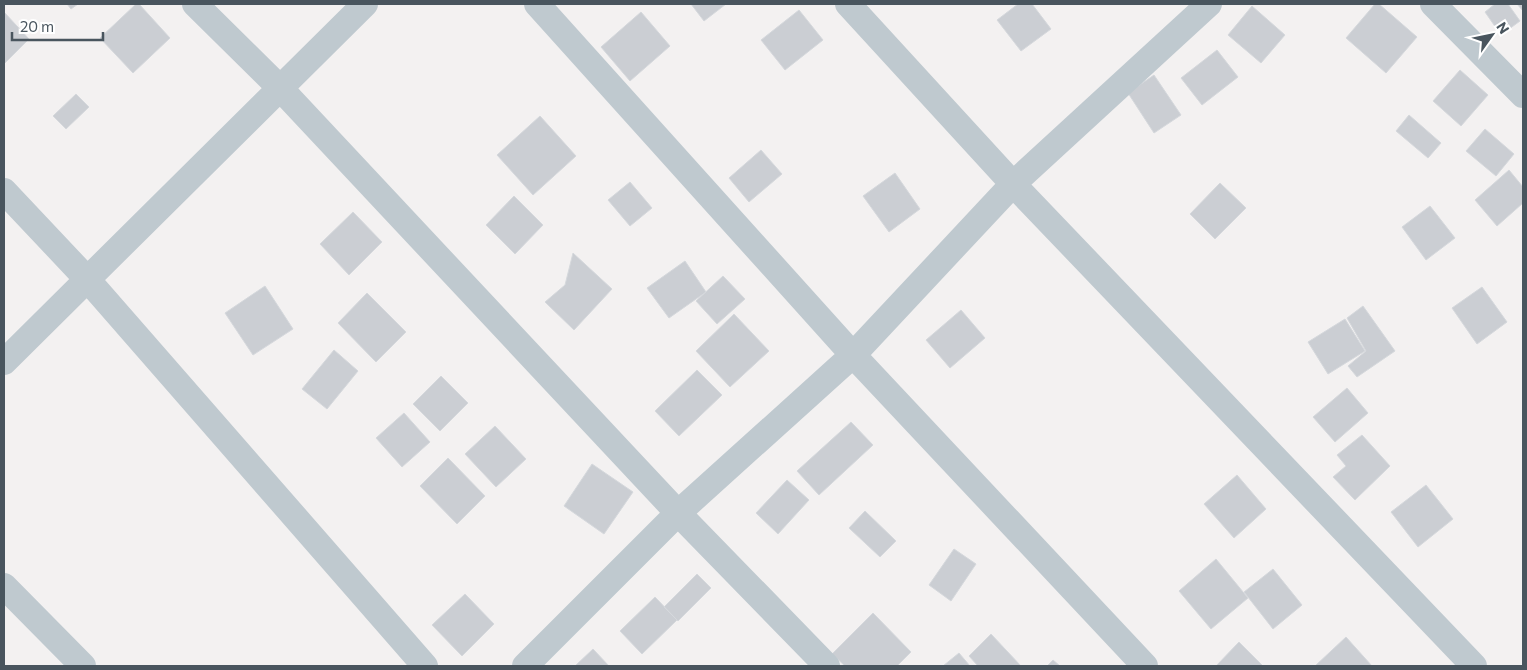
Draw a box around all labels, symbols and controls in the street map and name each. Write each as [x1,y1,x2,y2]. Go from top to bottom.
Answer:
scale bar [12,10,104,42]
north arrow [1467,10,1517,60]
text: 20 m [20,17,54,35]
text: N [1493,19,1513,37]

